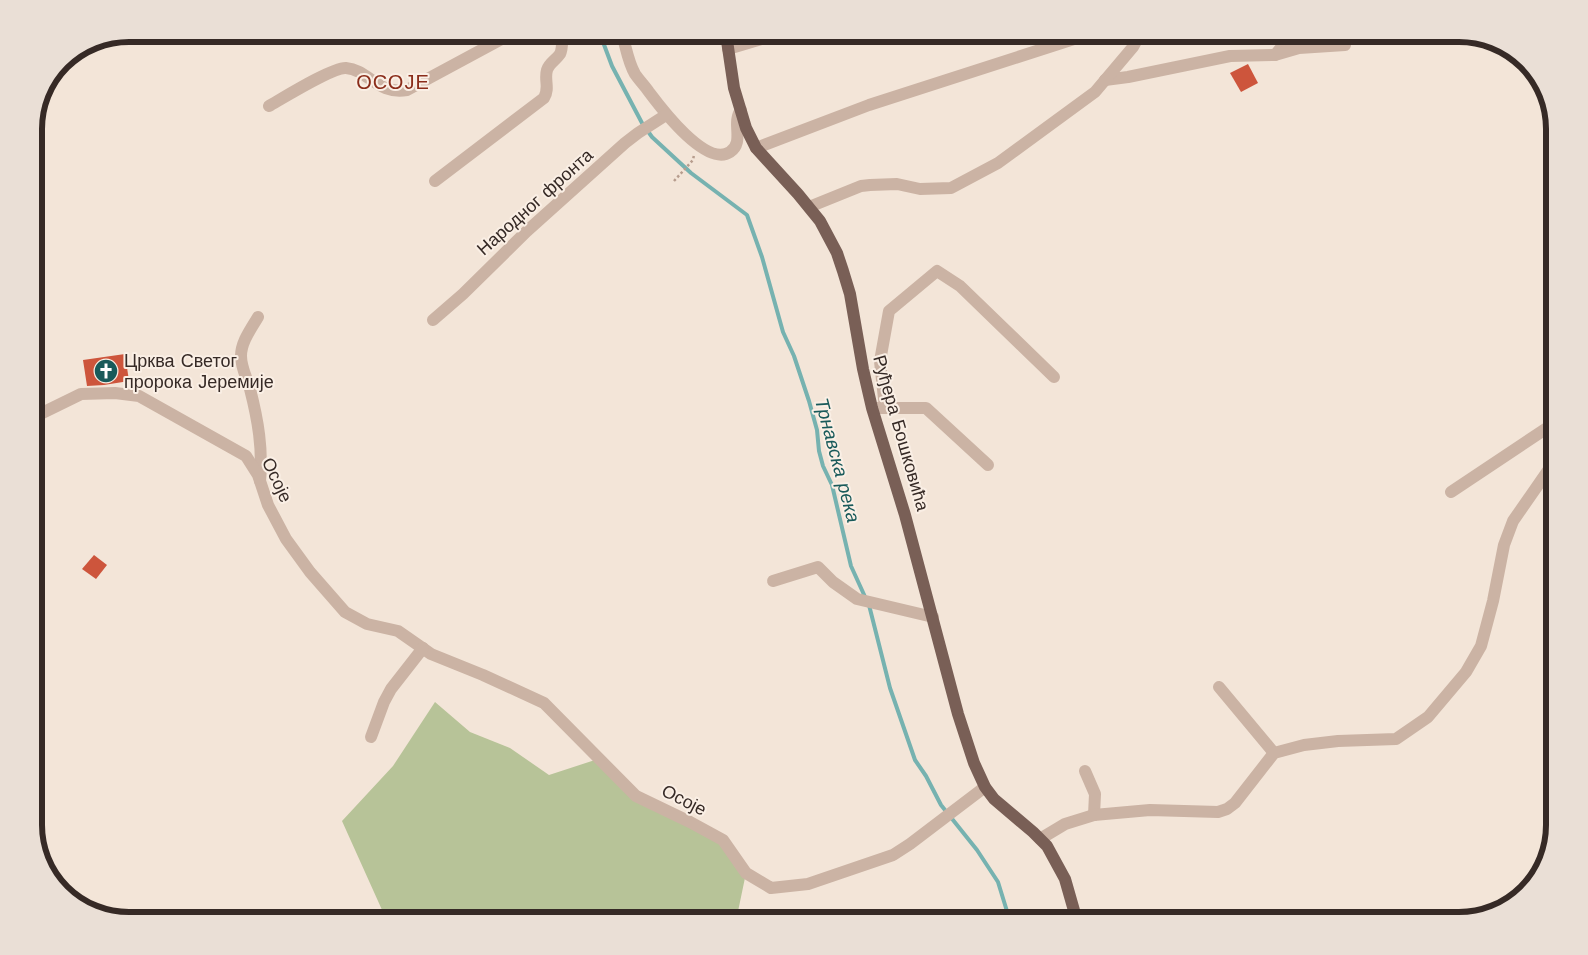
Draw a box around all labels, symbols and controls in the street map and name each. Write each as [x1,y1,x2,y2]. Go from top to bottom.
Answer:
district label: ОСОЈЕ [356,70,430,94]
street label: Народног фронта [472,143,598,259]
place label: Црква Светог пророка Јеремије [124,350,274,392]
street label: Руђера Бошковића [869,352,934,514]
church icon: Црква Светог пророка Јеремије [93,358,119,384]
water label: Трнавска река [810,395,865,525]
street label: Осоје [258,454,297,506]
street label: Осоје [658,779,710,820]

